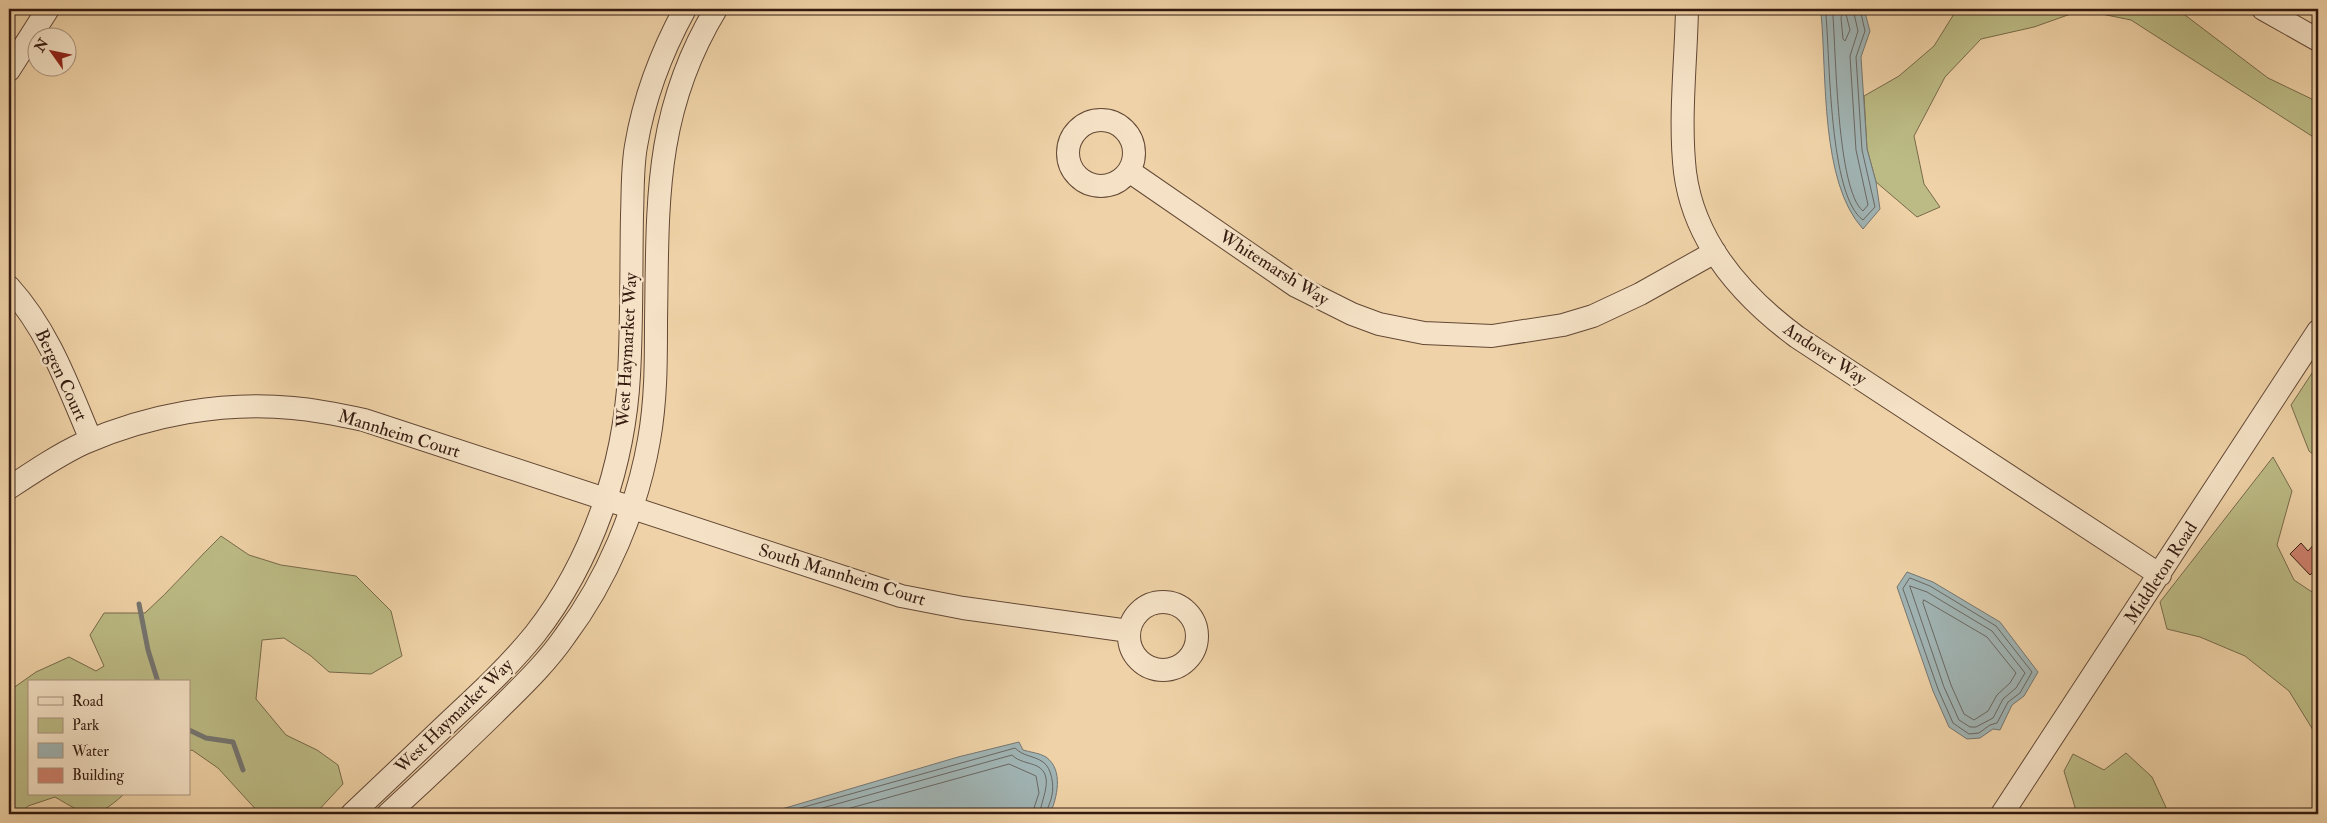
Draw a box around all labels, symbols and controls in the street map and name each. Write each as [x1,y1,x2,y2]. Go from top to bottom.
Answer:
north arrow [28,28,78,78]
text: N [30,35,52,56]
street label: Whitemarsh Way [1214,225,1334,312]
street label: West Haymarket Way [611,271,643,429]
street label: Andover Way [1778,317,1872,391]
street label: Bergen Court [30,325,92,425]
street label: Mannheim Court [335,405,463,464]
street label: Middleton Road [2119,518,2203,628]
street label: South Mannheim Court [756,539,928,611]
street label: West Haymarket Way [389,653,519,779]
legend [28,680,190,796]
text: Road [72,692,104,711]
text: Park [72,716,99,735]
text: Water [71,742,109,761]
text: Building [72,766,124,785]

